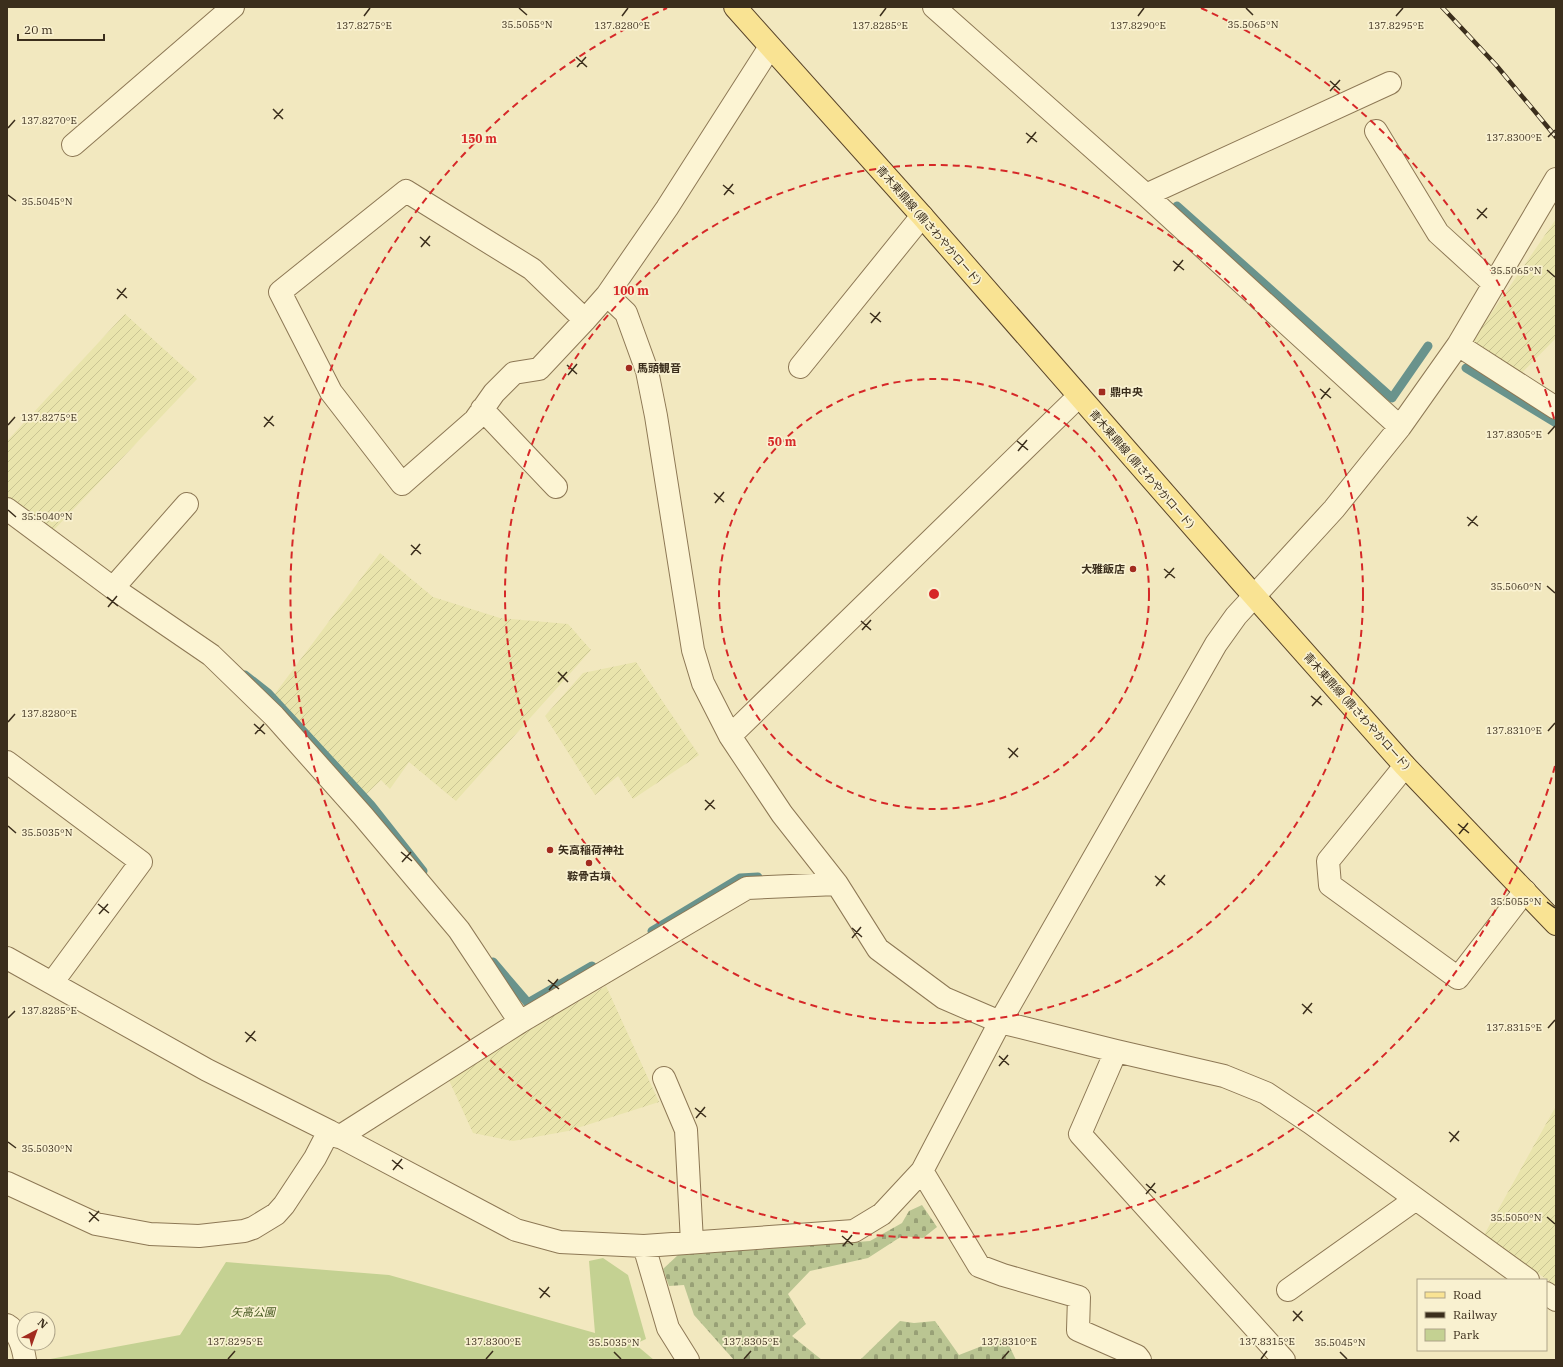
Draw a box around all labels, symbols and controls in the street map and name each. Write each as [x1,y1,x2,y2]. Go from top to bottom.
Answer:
scale bar [18,16,104,42]
text: 35.5055°N [501,18,553,31]
text: 35.5065°N [1227,18,1279,31]
text: 137.8275°E [336,19,392,32]
text: 137.8280°E [594,19,650,32]
text: 137.8285°E [852,19,908,32]
text: 137.8290°E [1110,19,1166,32]
text: 137.8295°E [1368,19,1424,32]
text: 20 m [24,22,53,37]
text: 137.8270°E [21,114,77,127]
text: 150 m [461,131,497,146]
text: 137.8300°E [1486,131,1542,144]
street label: 青木東鼎線 (鼎さわやかロード) [874,163,984,287]
text: 35.5045°N [21,195,73,208]
text: 35.5065°N [1490,264,1542,277]
text: 100 m [613,283,649,298]
place label: 馬頭観音 [637,361,681,375]
marker: 馬頭観音 [624,363,634,373]
place label: 鼎中央 [1110,385,1143,399]
marker: 鼎中央 [1097,387,1107,397]
street label: 青木東鼎線 (鼎さわやかロード) [1087,407,1197,531]
text: 137.8275°E [21,411,77,424]
text: 137.8305°E [1486,428,1542,441]
text: 50 m [768,434,797,449]
text: 35.5040°N [21,510,73,523]
place label: 大雅飯店 [1081,562,1125,576]
marker: 大雅飯店 [1128,564,1138,574]
text: 35.5060°N [1490,580,1542,593]
centre of rings [927,587,941,601]
street label: 青木東鼎線 (鼎さわやかロード) [1301,650,1413,772]
text: 137.8280°E [21,707,77,720]
text: 137.8310°E [1486,724,1542,737]
text: 35.5035°N [21,826,73,839]
place label: 矢高稲荷神社 [558,843,624,857]
marker: 矢高稲荷神社 [545,845,555,855]
marker: 鞍骨古墳 [584,858,594,868]
place label: 鞍骨古墳 [567,869,611,883]
text: 35.5055°N [1490,895,1542,908]
text: 137.8285°E [21,1004,77,1017]
text: 137.8315°E [1486,1021,1542,1034]
text: 35.5030°N [21,1142,73,1155]
text: 35.5050°N [1490,1211,1542,1224]
legend [1417,1279,1547,1351]
text: Road [1453,1287,1482,1302]
park label: 矢高公園 [231,1305,277,1319]
text: Railway [1453,1307,1498,1322]
north arrow [16,1311,56,1351]
text: N [35,1315,51,1332]
text: Park [1453,1327,1479,1342]
text: 137.8295°E [207,1335,263,1348]
text: 137.8300°E [465,1335,521,1348]
text: 137.8305°E [723,1335,779,1348]
text: 137.8310°E [981,1335,1037,1348]
text: 137.8315°E [1239,1335,1295,1348]
text: 35.5035°N [588,1336,640,1349]
text: 35.5045°N [1314,1336,1366,1349]

